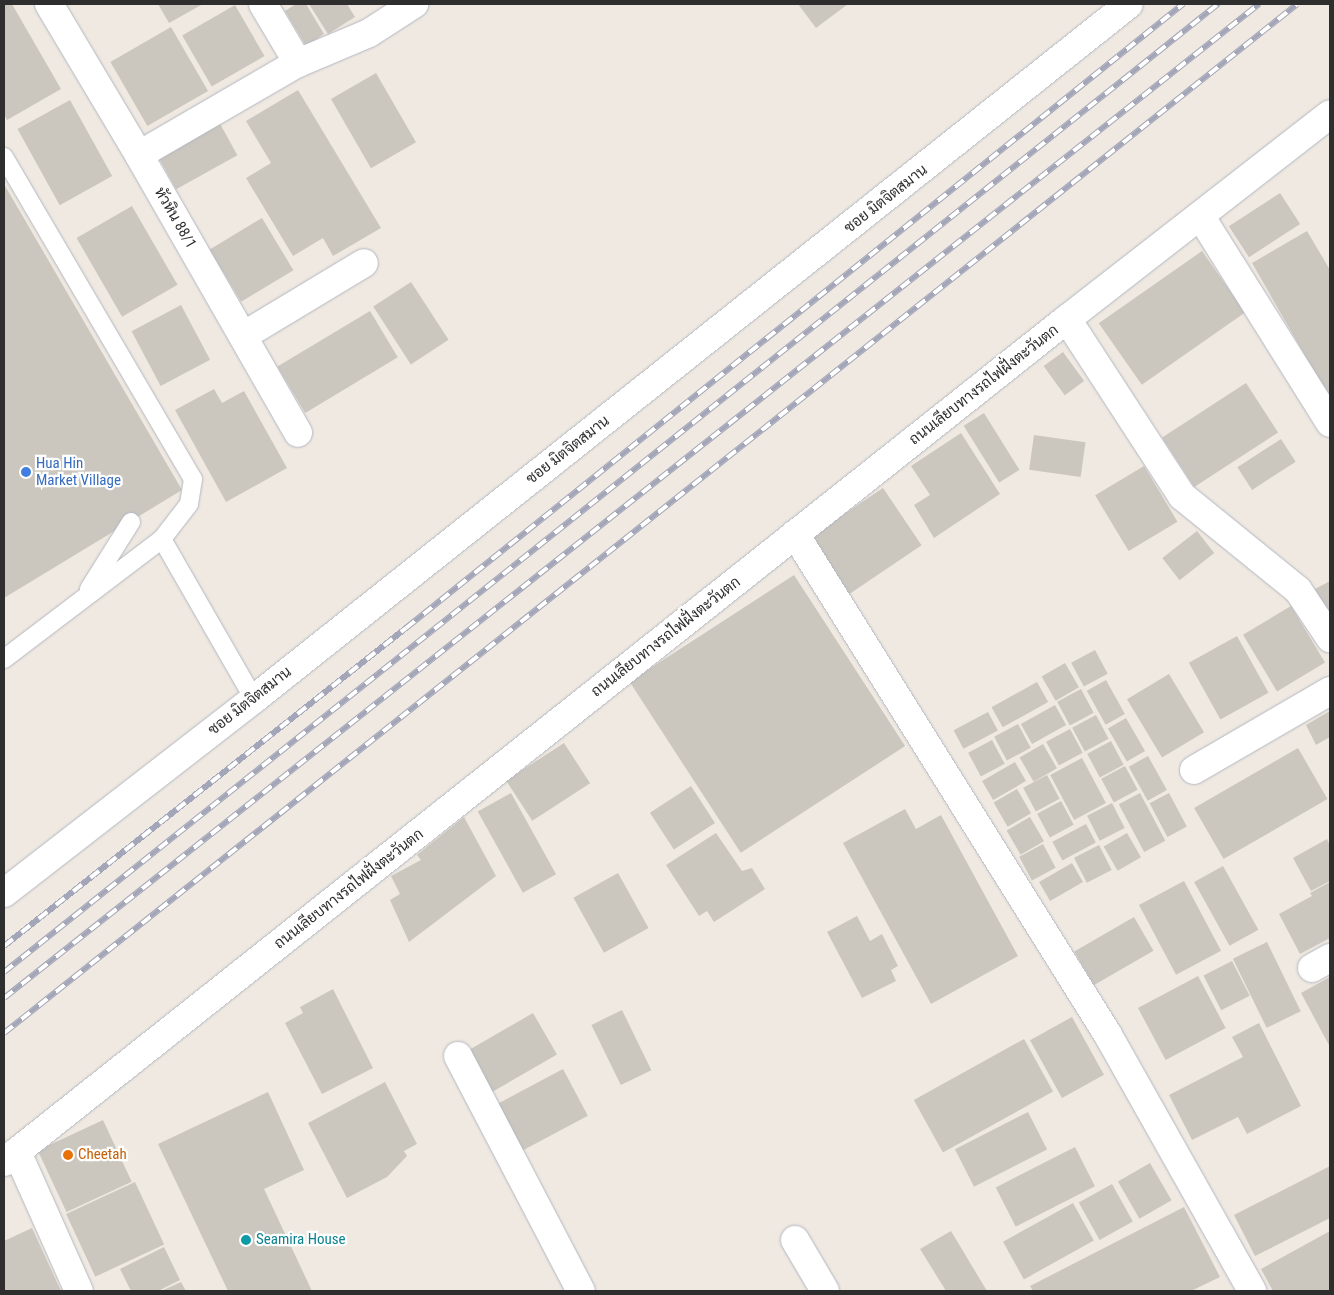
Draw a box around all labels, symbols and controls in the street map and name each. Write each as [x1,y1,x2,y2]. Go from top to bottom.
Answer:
street label: ซอย มิตจิตสมาน [841,161,931,237]
street label: หัวหิน 88/1 [150,184,200,252]
street label: ถนนเลียบทางรถไฟฝั่งตะวันตก [906,321,1062,449]
street label: ซอย มิตจิตสมาน [523,412,613,488]
place label: Hua Hin Market Village [36,454,121,489]
marker: Hua Hin Market Village [20,466,32,478]
street label: ถนนเลียบทางรถไฟฝั่งตะวันตก [588,573,744,701]
street label: ซอย มิตจิตสมาน [205,663,295,739]
street label: ถนนเลียบทางรถไฟฝั่งตะวันตก [271,825,427,953]
place label: Cheetah [78,1146,127,1164]
marker: Cheetah [62,1149,74,1161]
place label: Seamira House [256,1231,346,1249]
marker: Seamira House [240,1234,252,1246]

